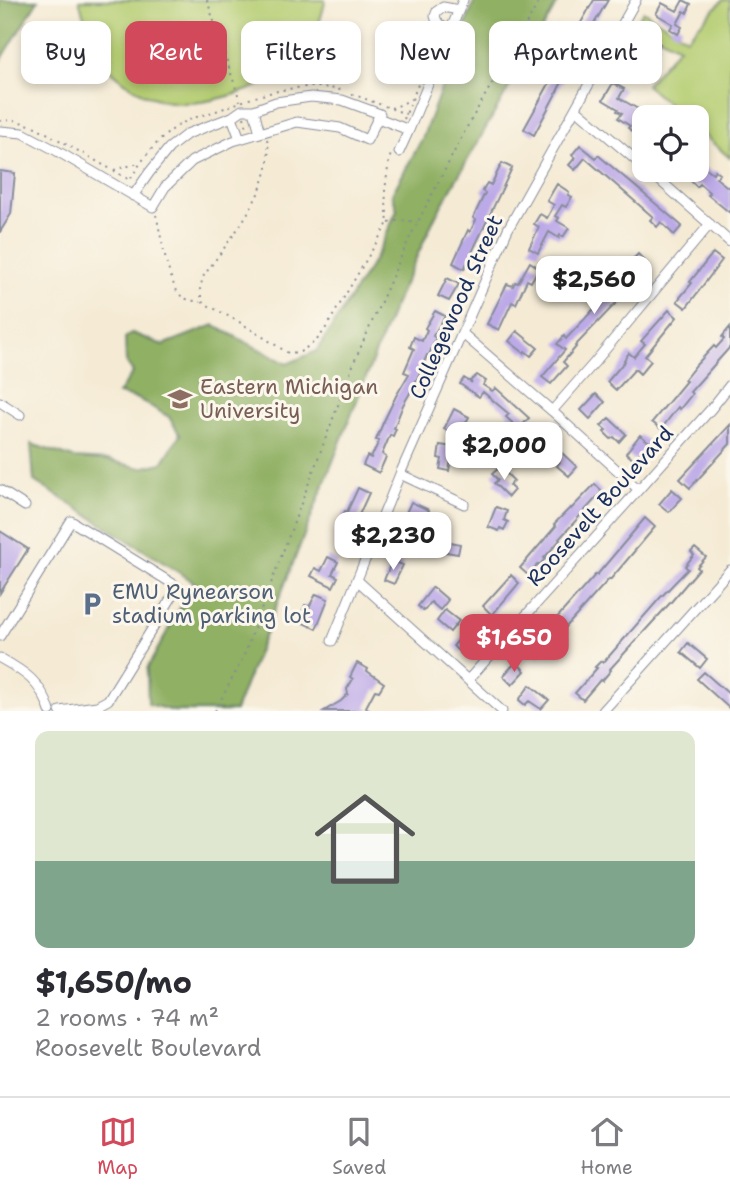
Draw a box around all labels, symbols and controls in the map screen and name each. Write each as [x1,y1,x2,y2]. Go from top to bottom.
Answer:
chip: Buy [21,21,111,84]
chip: Rent [125,21,227,84]
chip: Filters [241,21,361,84]
chip: New [375,21,475,84]
chip: Apartment [489,21,662,84]
map controls [632,105,709,182]
button: locate [632,105,709,182]
street label: Collegewood Street [403,210,509,404]
pin: $2,560 [537,256,651,316]
text: $2,560 [552,264,636,294]
place label: Eastern Michigan University [200,373,378,425]
school or university icon: Eastern Michigan University [166,385,194,413]
street label: Roosevelt Boulevard [520,420,680,592]
pin: $2,000 [447,422,561,482]
text: $2,000 [461,430,547,460]
pin: $2,230 [336,512,450,572]
text: $2,230 [350,520,436,550]
place label: EMU Rynearson stadium parking lot [112,578,311,630]
parking icon: EMU Rynearson stadium parking lot [78,590,106,618]
pin: $1,650 [457,614,571,674]
text: $1,650 [476,622,552,652]
icon: home [302,776,428,902]
text: $1,650/mo [35,962,192,1003]
text: 2 rooms · 74 m² [35,1003,219,1033]
text: Roosevelt Boulevard [35,1033,261,1063]
tab: Map [97,1113,138,1180]
tab: Saved [332,1113,386,1180]
tab: Home [581,1113,633,1180]

